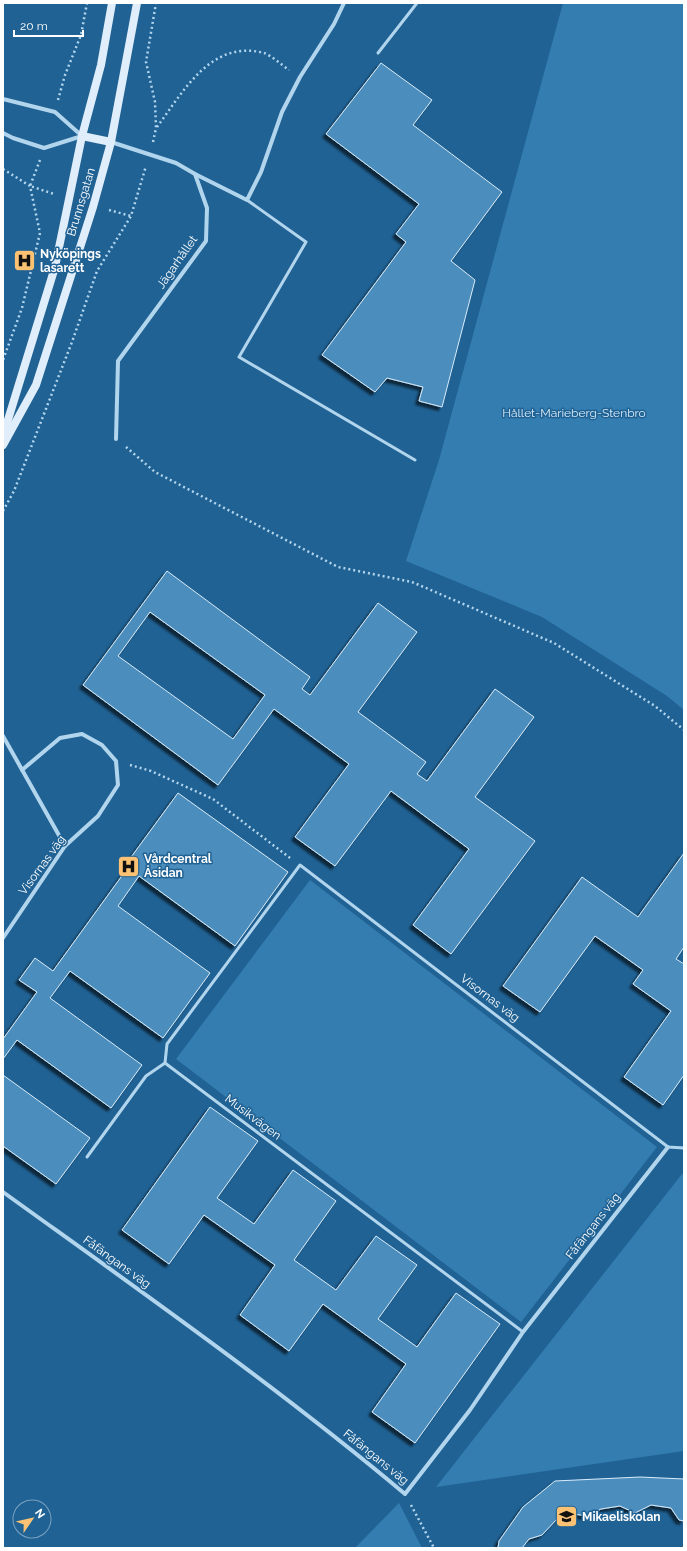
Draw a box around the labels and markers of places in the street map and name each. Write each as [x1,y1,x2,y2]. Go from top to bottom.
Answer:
place label: Nyköpings lasarett [40,247,101,275]
hospital icon: Nyköpings lasarett [11,248,37,274]
place label: Vårdcentral Åsidan [144,852,212,880]
hospital icon: Vårdcentral Åsidan [116,853,142,879]
school or university icon: Mikaeliskolan [554,1504,580,1530]
place label: Mikaeliskolan [582,1510,661,1524]

